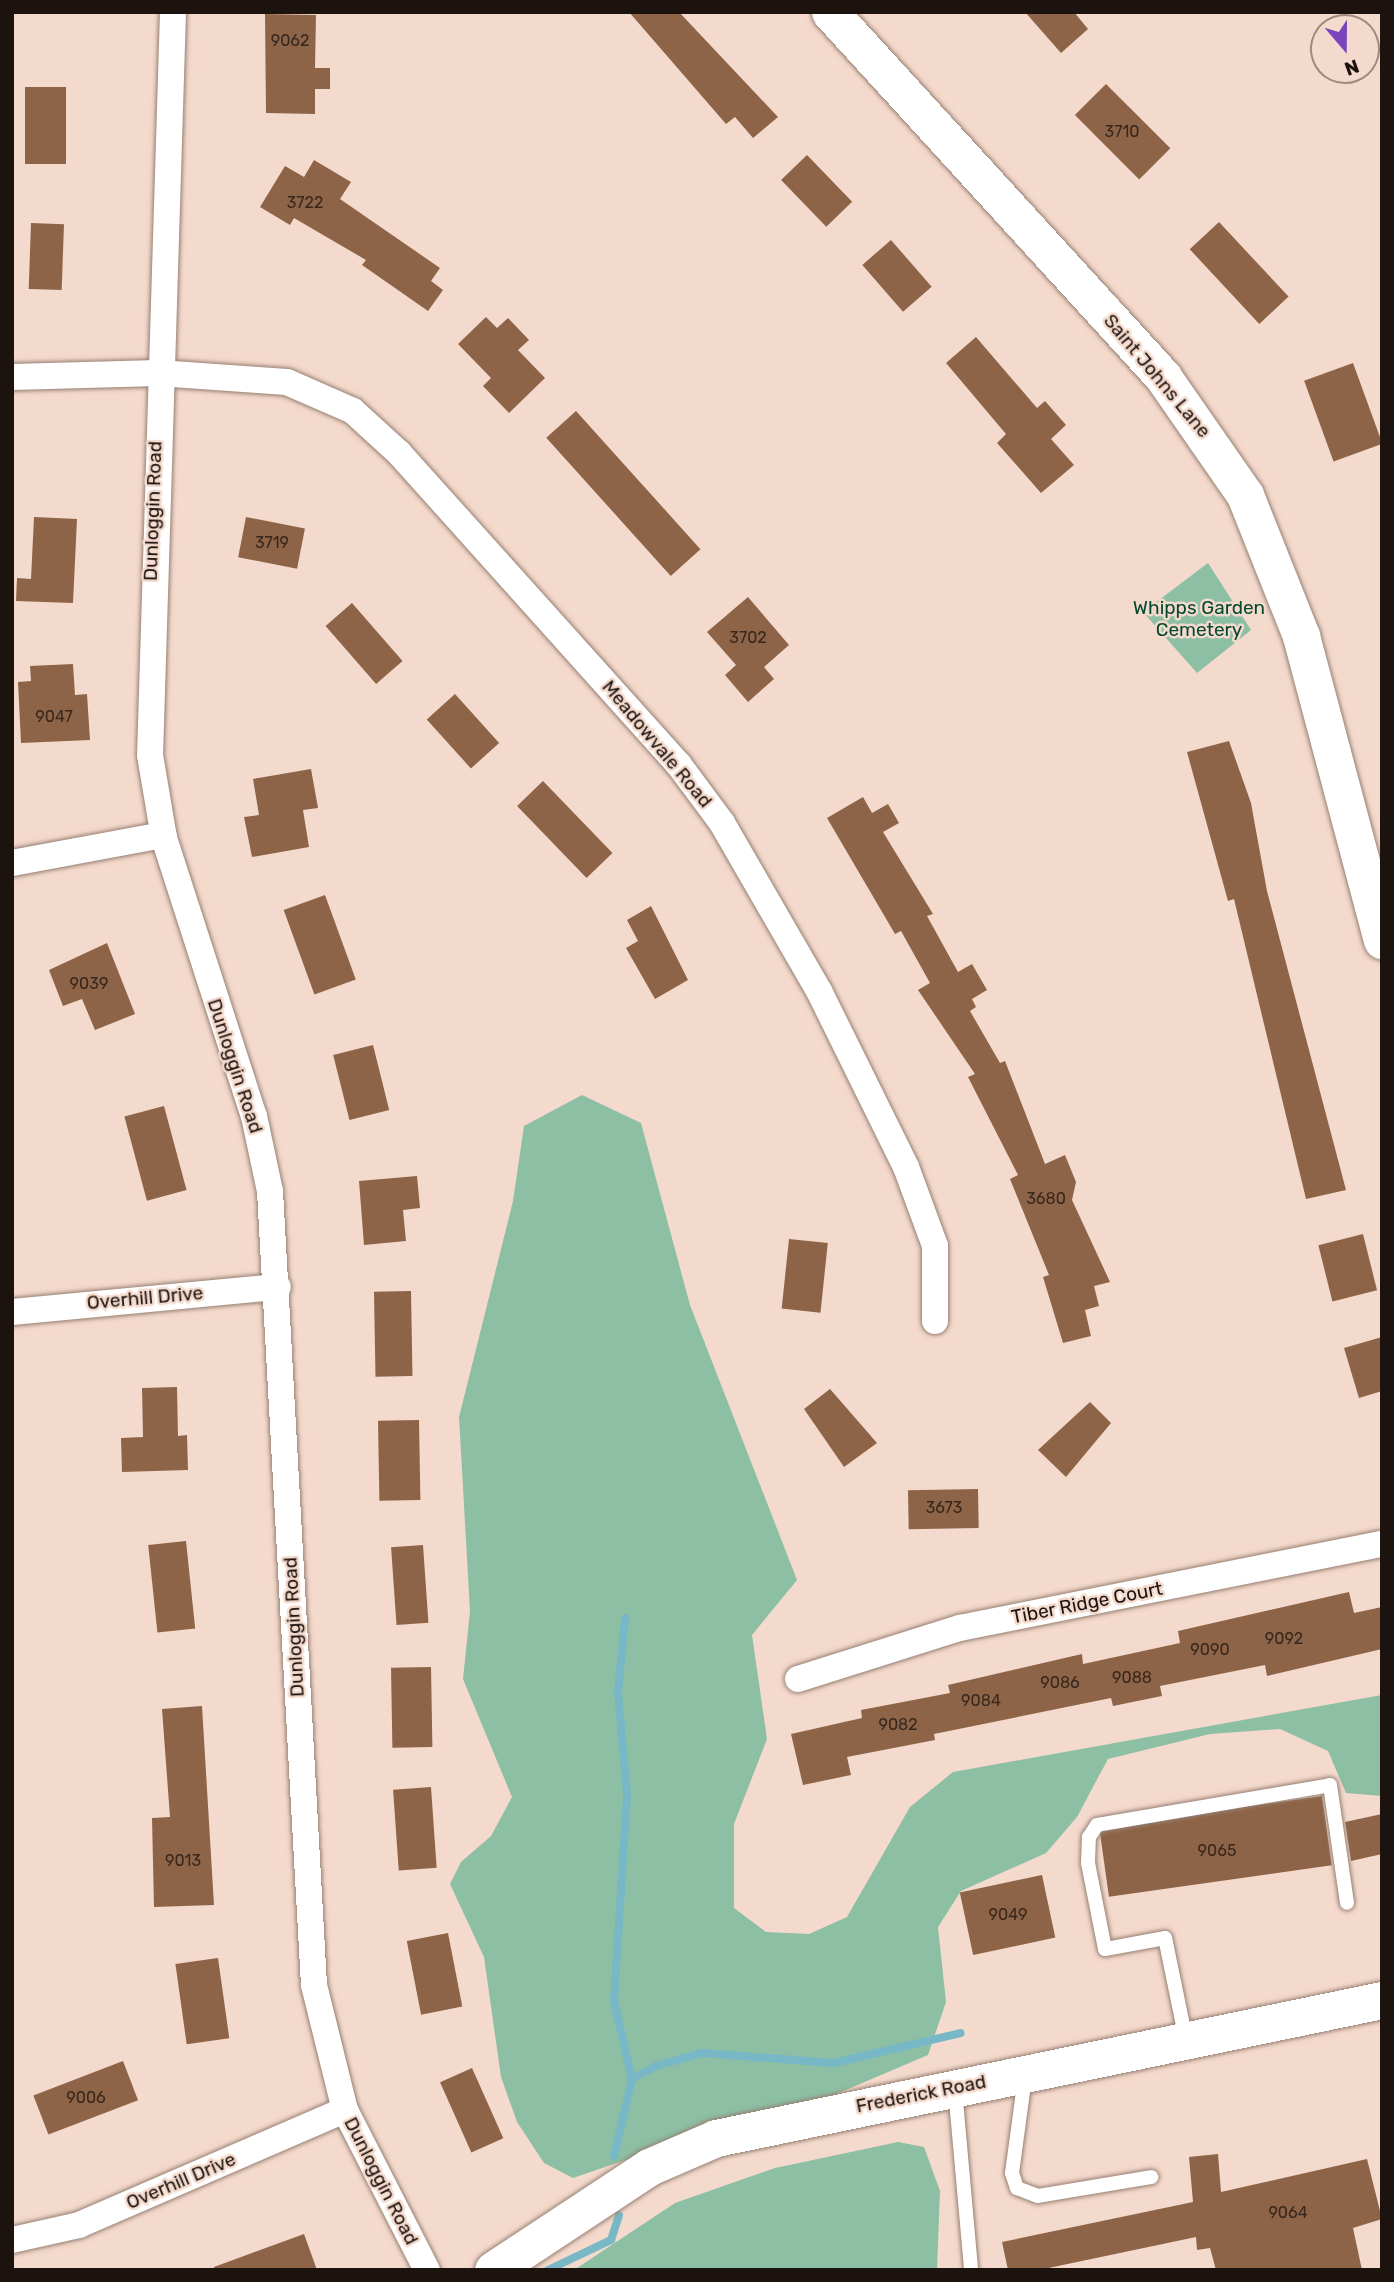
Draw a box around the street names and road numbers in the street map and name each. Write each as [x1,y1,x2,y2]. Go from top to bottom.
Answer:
street label: Saint Johns Lane [1099,310,1215,442]
street label: Dunloggin Road [139,441,167,581]
street label: Meadowvale Road [597,676,717,812]
street label: Dunloggin Road [203,996,267,1136]
street label: Overhill Drive [86,1282,204,1314]
street label: Dunloggin Road [279,1556,309,1698]
street label: Tiber Ridge Court [1009,1577,1165,1629]
street label: Frederick Road [854,2070,988,2118]
street label: Dunloggin Road [339,2113,423,2249]
street label: Overhill Drive [123,2148,239,2214]

